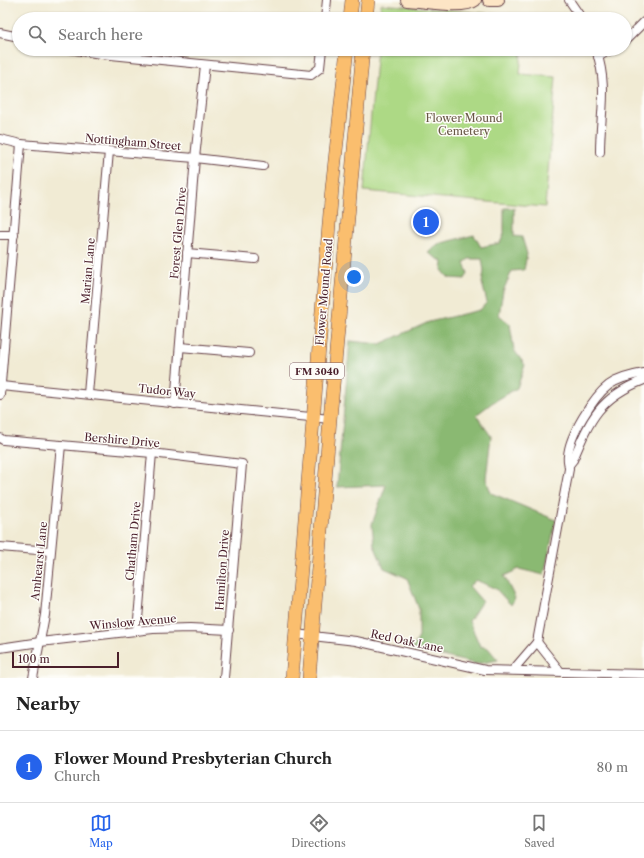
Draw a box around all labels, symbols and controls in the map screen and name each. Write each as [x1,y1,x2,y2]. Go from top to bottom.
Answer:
search box [12,12,632,56]
icon: search [26,23,48,45]
text: Search here [58,25,143,44]
park label: Flower Mound Cemetery [425,111,503,138]
street label: Nottingham Street [84,131,182,153]
street label: Forest Glen Drive [167,186,189,280]
pin: 1 [413,207,439,237]
street label: Marian Lane [78,237,98,305]
street label: Flower Mound Road [312,238,336,346]
your location [344,267,364,287]
road number: FM 3040 [290,363,344,379]
street label: Tudor Way [138,381,197,401]
street label: Bershire Drive [84,430,160,450]
street label: Chatham Drive [123,501,143,581]
street label: Amhearst Lane [28,521,50,602]
street label: Hamilton Drive [212,529,232,611]
street label: Winslow Avenue [88,611,177,633]
street label: Red Oak Lane [369,626,445,656]
scale bar [12,650,119,669]
text: 100 m [18,652,50,666]
text: Nearby [16,694,80,714]
text: Flower Mound Presbyterian Church [54,749,332,768]
text: 1 [26,759,32,775]
text: 80 m [596,759,628,775]
text: Church [54,768,100,784]
tab: Map [89,812,113,850]
tab: Directions [291,812,346,850]
tab: Saved [524,812,555,850]

